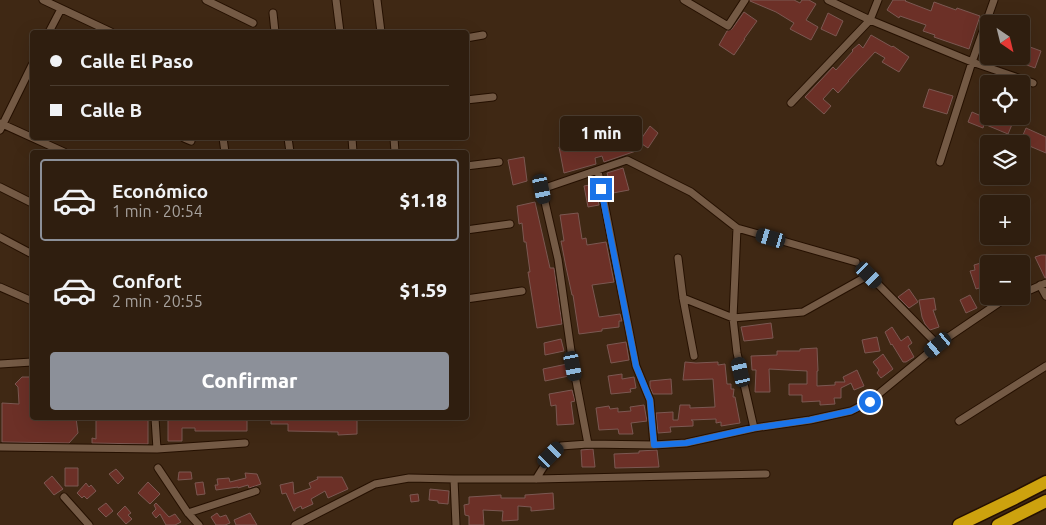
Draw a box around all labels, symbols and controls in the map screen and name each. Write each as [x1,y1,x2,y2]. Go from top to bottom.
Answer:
north arrow [980,15,1030,65]
map controls [980,15,1030,305]
text: Calle El Paso [80,50,194,72]
button: locate [980,75,1030,125]
text: Calle B [80,99,142,121]
callout: 1 min [560,116,642,152]
text: 1 min [581,124,621,142]
button: layers [980,135,1030,185]
car [531,173,552,205]
icon: car [52,178,97,223]
route end [590,178,612,200]
text: Económico [112,180,208,202]
text: $1.18 [399,189,447,211]
button: + [980,195,1030,245]
text: 1 min · 20:54 [112,202,203,220]
car [754,227,787,249]
button: − [980,255,1030,305]
car [853,259,884,291]
icon: car [52,268,97,313]
text: Confort [112,270,182,292]
text: $1.59 [399,279,447,301]
text: 2 min · 20:55 [112,292,203,310]
car [921,330,954,360]
car [562,350,583,382]
button: Confirmar [50,352,449,410]
car [730,356,751,388]
route start [859,391,881,413]
car [535,439,566,471]

